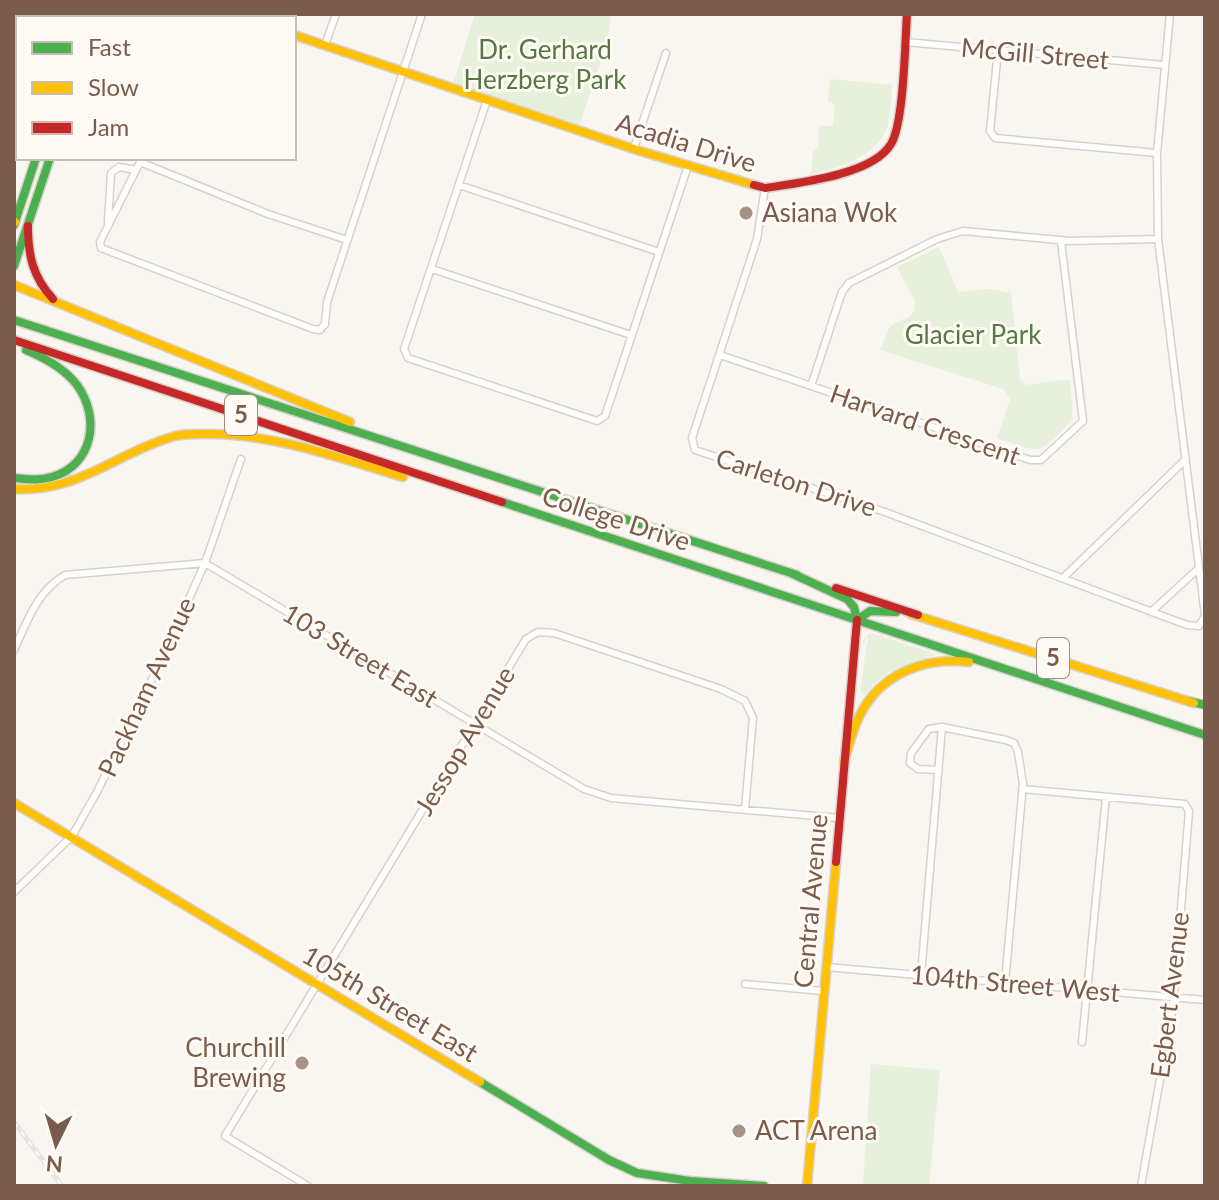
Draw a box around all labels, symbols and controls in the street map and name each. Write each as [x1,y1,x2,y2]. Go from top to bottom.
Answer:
legend [16,16,296,160]
street label: McGill Street [960,31,1111,75]
text: Fast [88,32,131,61]
park label: Dr. Gerhard Herzberg Park [464,33,627,95]
text: Slow [88,72,139,101]
street label: Acadia Drive [612,106,760,179]
text: Jam [88,112,129,141]
place label: Asiana Wok [762,196,898,228]
marker: Asiana Wok [737,204,755,222]
park label: Glacier Park [905,318,1042,350]
street label: Harvard Crescent [826,377,1025,472]
road number: 5 [225,395,257,435]
street label: Carleton Drive [712,441,881,523]
street label: College Drive [538,479,694,557]
street label: Packham Avenue [91,592,202,781]
street label: 103 Street East [277,596,444,714]
road number: 5 [1037,638,1069,678]
street label: Jessop Avenue [407,660,521,821]
street label: Central Avenue [786,813,834,989]
street label: Egbert Avenue [1143,910,1195,1080]
street label: 105th Street East [297,938,485,1069]
street label: 104th Street West [909,958,1122,1008]
place label: Churchill Brewing [185,1031,286,1093]
marker: Churchill Brewing [293,1054,311,1072]
north arrow [16,1104,96,1184]
place label: ACT Arena [755,1114,878,1146]
marker: ACT Arena [730,1122,748,1140]
text: N [45,1150,64,1179]

